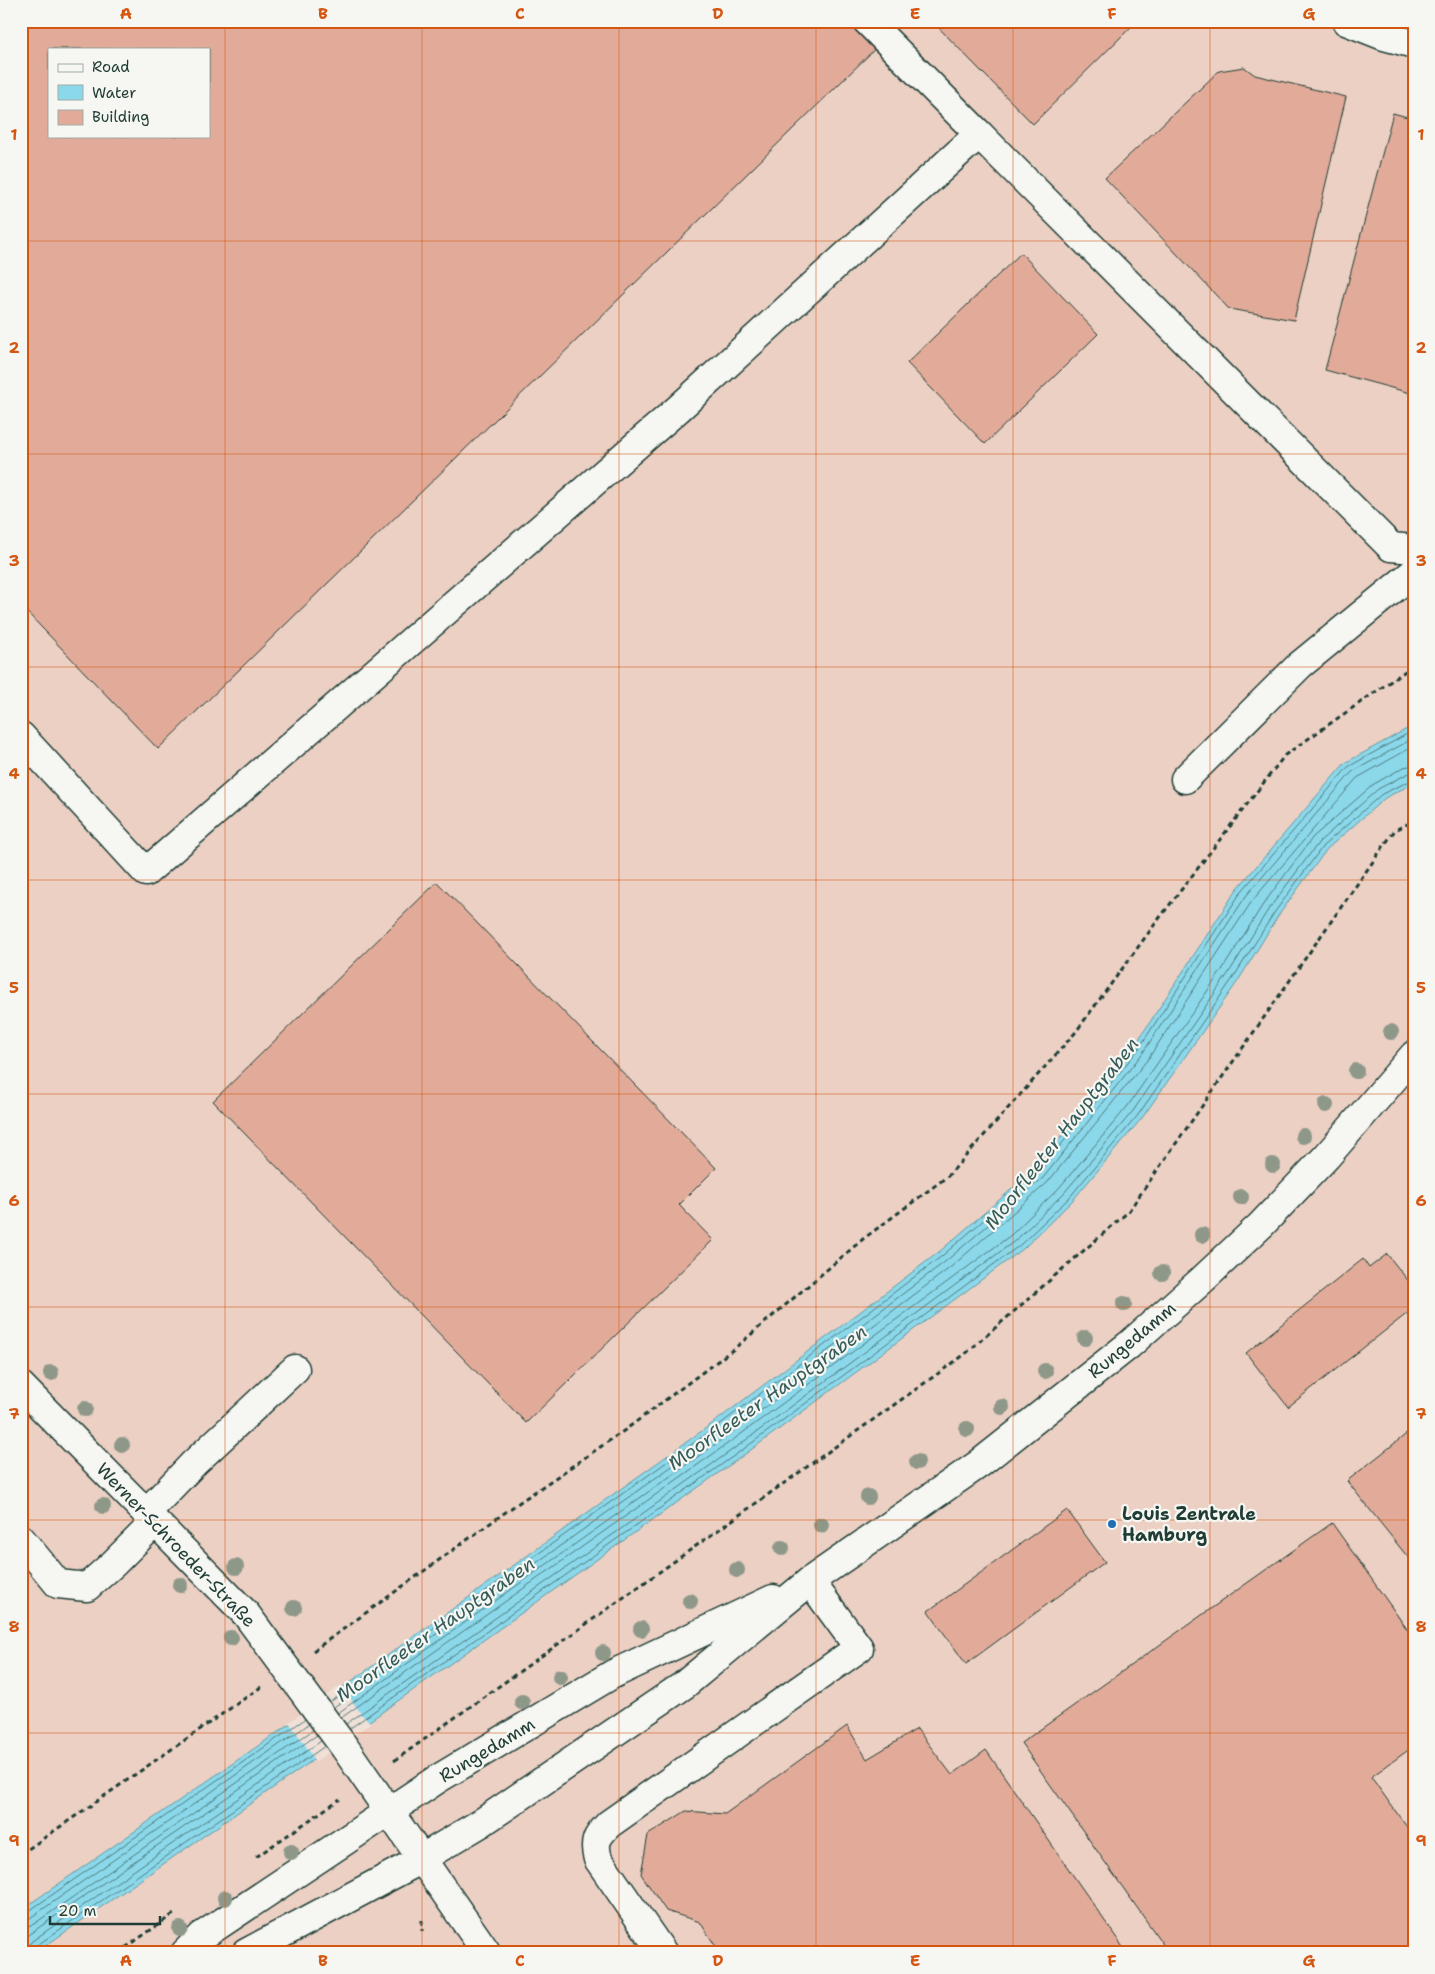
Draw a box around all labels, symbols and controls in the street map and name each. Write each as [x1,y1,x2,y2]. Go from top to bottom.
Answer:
text: A [120,3,132,24]
text: B [318,3,328,24]
text: C [515,3,525,24]
text: D [712,3,724,24]
text: E [910,3,920,24]
text: F [1107,3,1117,24]
text: G [1303,3,1316,24]
legend [48,48,210,138]
text: Road [92,57,130,77]
text: Water [92,83,136,103]
text: Building [92,107,149,127]
text: 1 [10,124,18,145]
text: 1 [1417,124,1425,145]
text: 2 [8,337,20,358]
text: 2 [1415,337,1427,358]
text: 3 [8,550,20,571]
text: 3 [1415,550,1427,571]
text: 4 [8,763,20,784]
text: 4 [1415,763,1427,784]
text: 5 [9,977,19,998]
text: 5 [1416,977,1426,998]
water label: Moorfleeter Hauptgraben [978,1032,1144,1235]
text: 6 [8,1190,20,1211]
text: 6 [1415,1190,1427,1211]
street label: Rungedamm [1083,1296,1181,1384]
water label: Moorfleeter Hauptgraben [663,1319,872,1476]
text: 7 [8,1403,20,1424]
text: 7 [1415,1403,1427,1424]
street label: Werner-Schroeder-Straße [91,1457,261,1633]
place label: Louis Zentrale Hamburg [1122,1502,1256,1547]
marker: Louis Zentrale Hamburg [1106,1518,1118,1530]
water label: Moorfleeter Hauptgraben [331,1551,540,1708]
text: 8 [8,1616,20,1637]
text: 8 [1415,1616,1427,1637]
street label: Rungedamm [435,1712,539,1788]
text: 9 [8,1830,20,1851]
text: 9 [1415,1830,1427,1851]
scale bar [50,1894,160,1926]
text: 20 m [58,1901,97,1921]
text: A [120,1950,132,1971]
text: B [318,1950,328,1971]
text: C [515,1950,525,1971]
text: D [712,1950,724,1971]
text: E [910,1950,920,1971]
text: F [1107,1950,1117,1971]
text: G [1303,1950,1316,1971]

